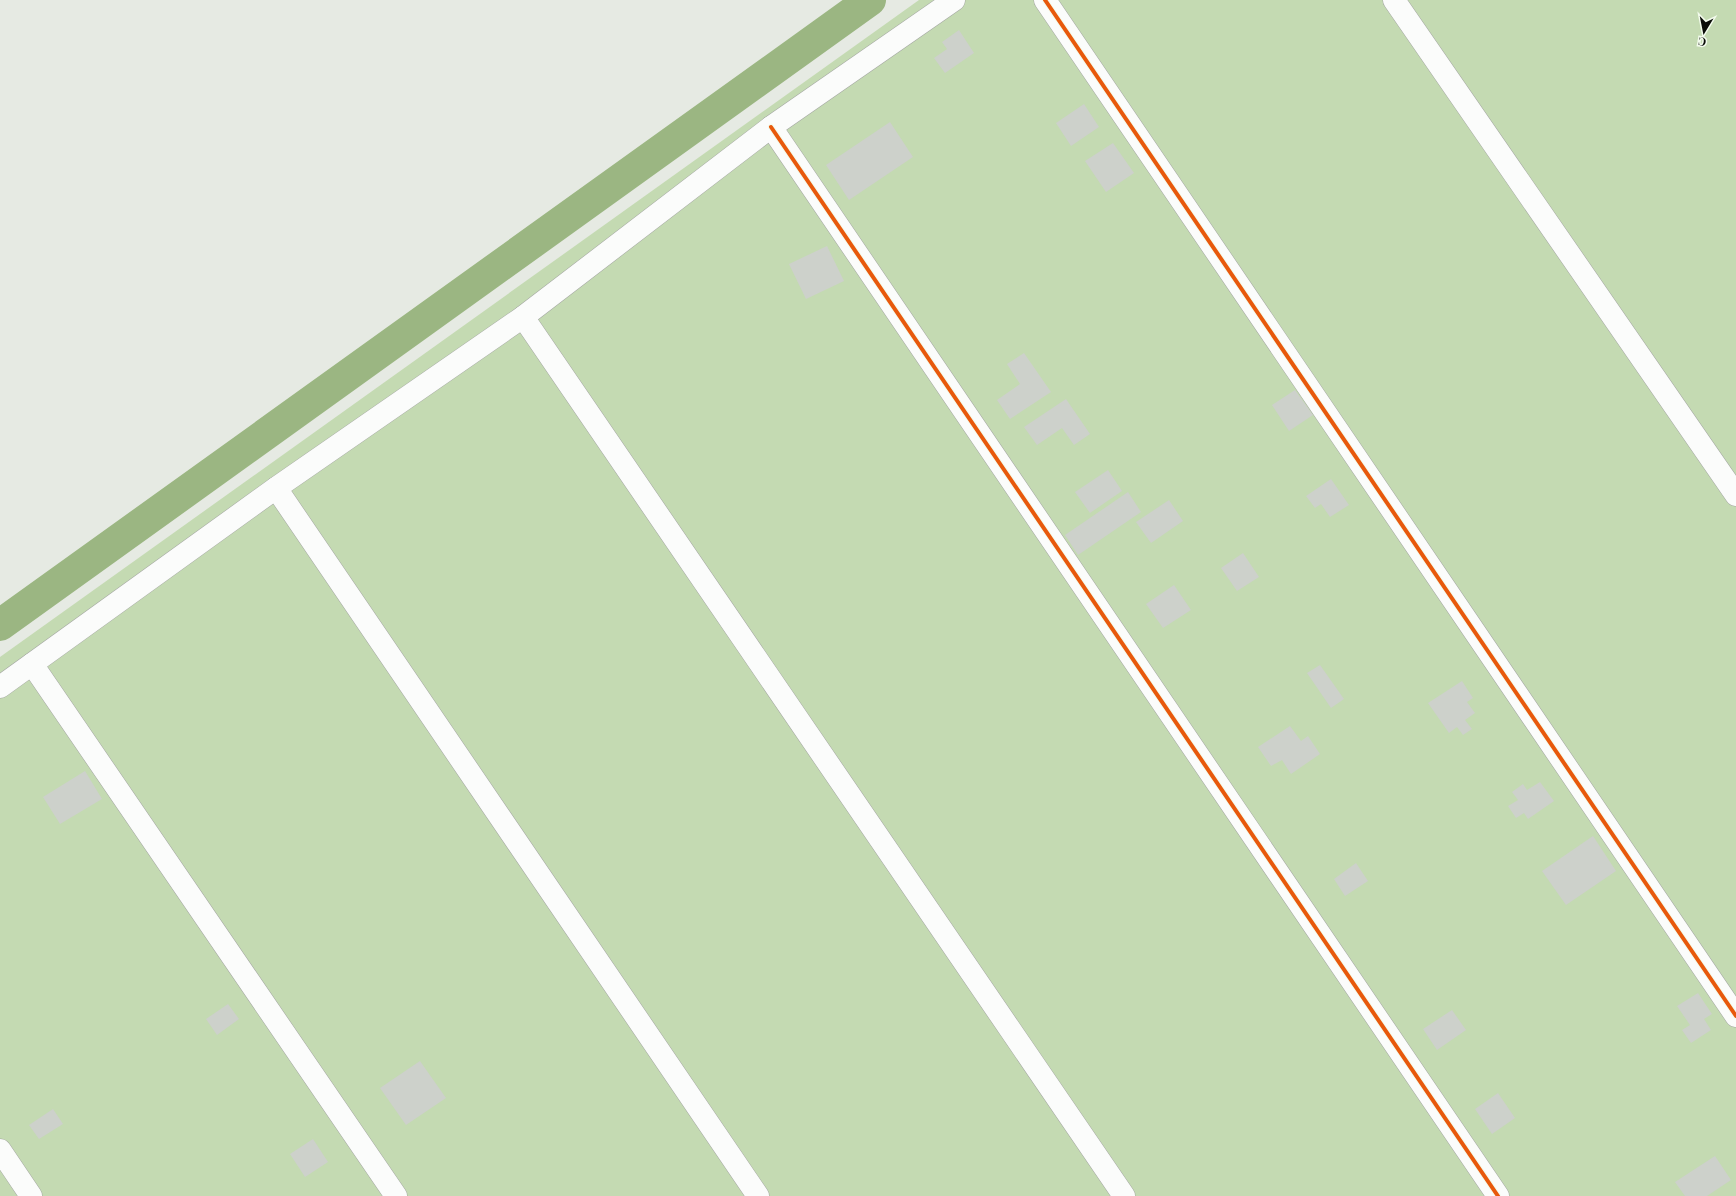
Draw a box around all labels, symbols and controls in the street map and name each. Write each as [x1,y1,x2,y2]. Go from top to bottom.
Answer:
north arrow [1684,12,1724,52]
text: С [1697,34,1707,50]

